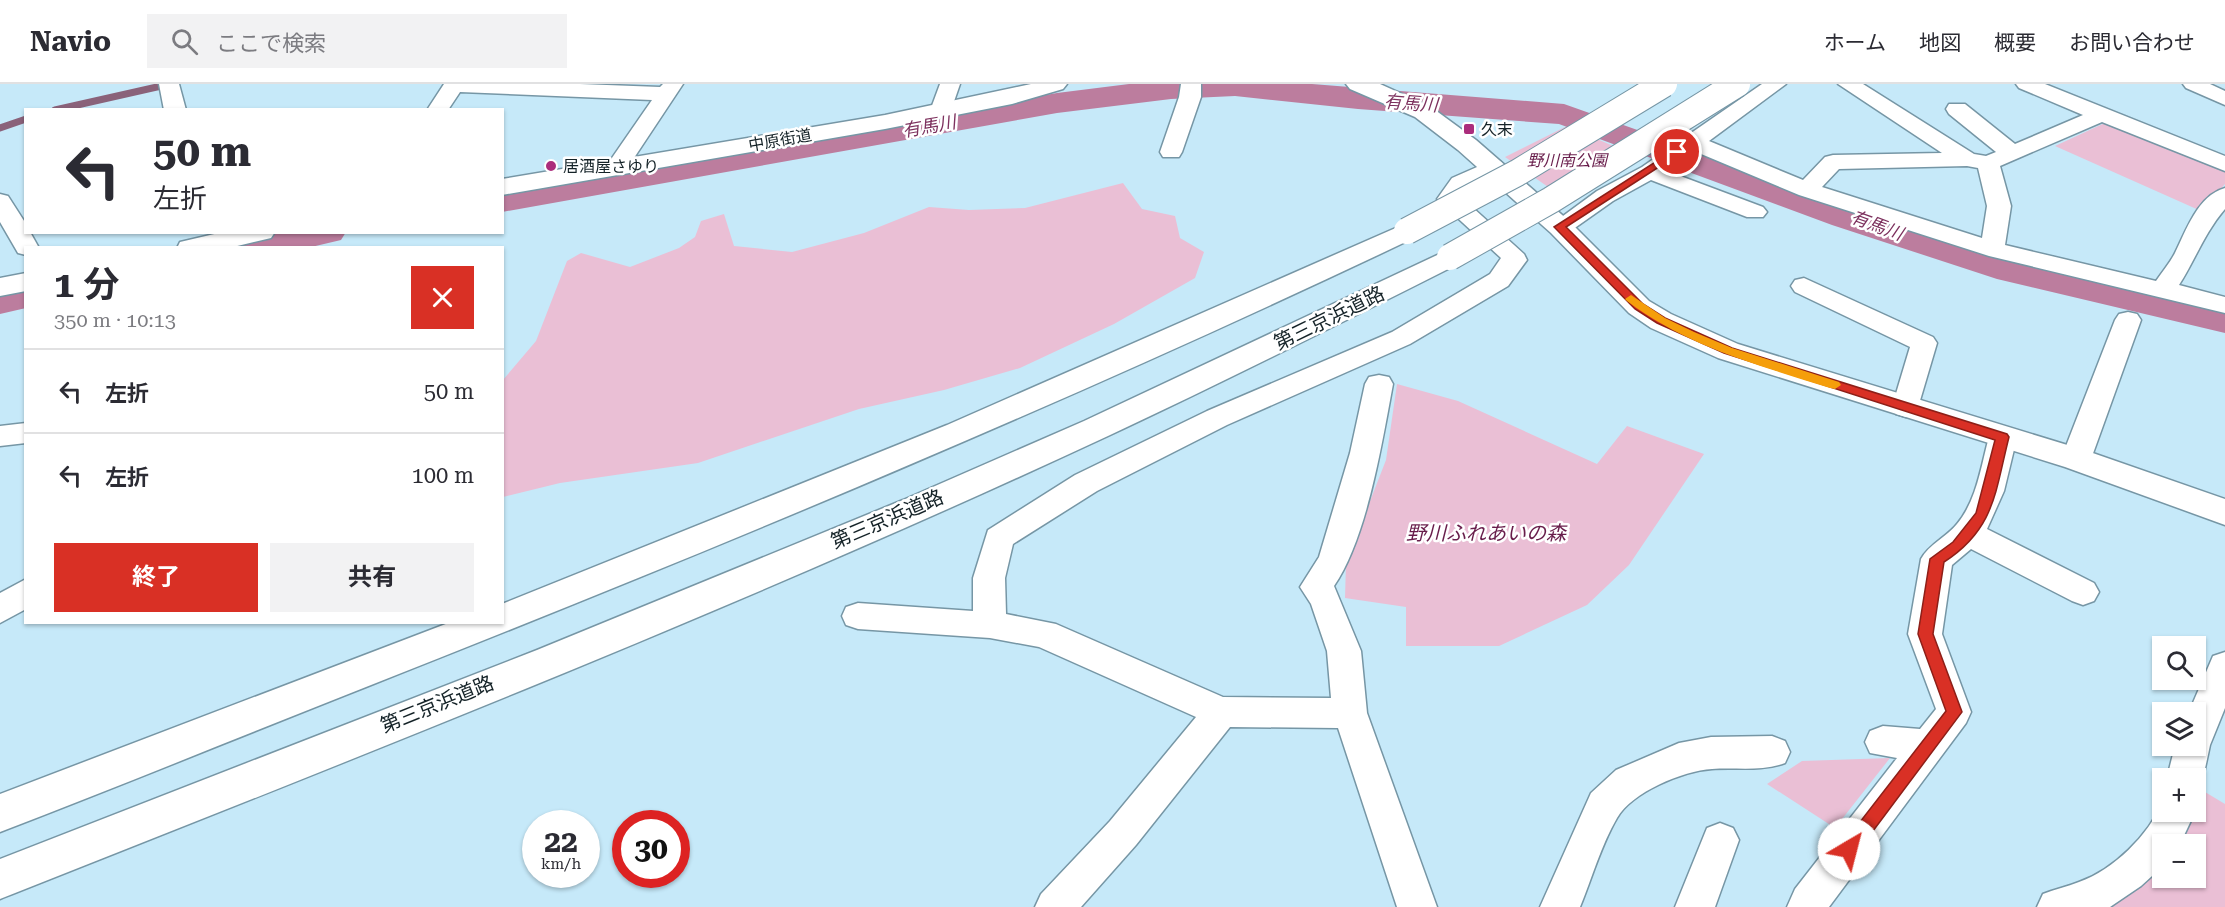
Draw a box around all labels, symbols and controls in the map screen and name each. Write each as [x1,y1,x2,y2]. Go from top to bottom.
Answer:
search box [147,14,567,68]
text: Navio [30,25,111,58]
icon: search [168,25,201,58]
text: ここで検索 [216,31,326,56]
text: ホーム [1824,31,1886,55]
text: 地図 [1919,31,1961,55]
text: 概要 [1994,31,2036,55]
text: お問い合わせ [2069,31,2195,55]
water label: 有馬川 [1383,91,1441,115]
water label: 有馬川 [901,111,959,141]
place label: 久末 [1481,120,1513,139]
marker: 久末 [1462,122,1476,136]
street label: 中原街道 [747,125,813,155]
pin [1651,126,1702,177]
text: 50 m [153,127,251,176]
icon: left [54,132,132,210]
icon: arrive [1660,135,1693,168]
park label: 野川南公園 [1527,151,1609,170]
place label: 居酒屋さゆり [563,157,659,176]
marker: 居酒屋さゆり [544,159,558,173]
text: 左折 [153,183,207,215]
water label: 有馬川 [1848,206,1908,245]
text: 1 分 [54,264,119,306]
button: close [411,266,474,329]
street label: 第三京浜道路 [1270,281,1388,355]
text: 350 m · 10:13 [54,308,176,332]
icon: left [54,375,87,408]
text: 50 m [424,379,474,404]
text: 左折 [105,381,149,406]
icon: left [54,459,87,492]
text: 100 m [411,463,474,488]
text: 左折 [105,465,149,490]
street label: 第三京浜道路 [827,485,947,553]
park label: 野川ふれあいの森 [1406,521,1568,545]
button: 終了 [54,543,258,612]
button: 共有 [270,543,474,612]
map controls [2152,636,2206,888]
button: search [2152,636,2206,690]
street label: 第三京浜道路 [377,670,497,738]
button: layers [2152,702,2206,756]
button: + [2152,768,2206,822]
speed limit sign: 30 [612,810,690,888]
position arrow [1817,817,1881,881]
text: 22 [544,824,578,859]
button: − [2152,834,2206,888]
text: km/h [541,855,581,873]

